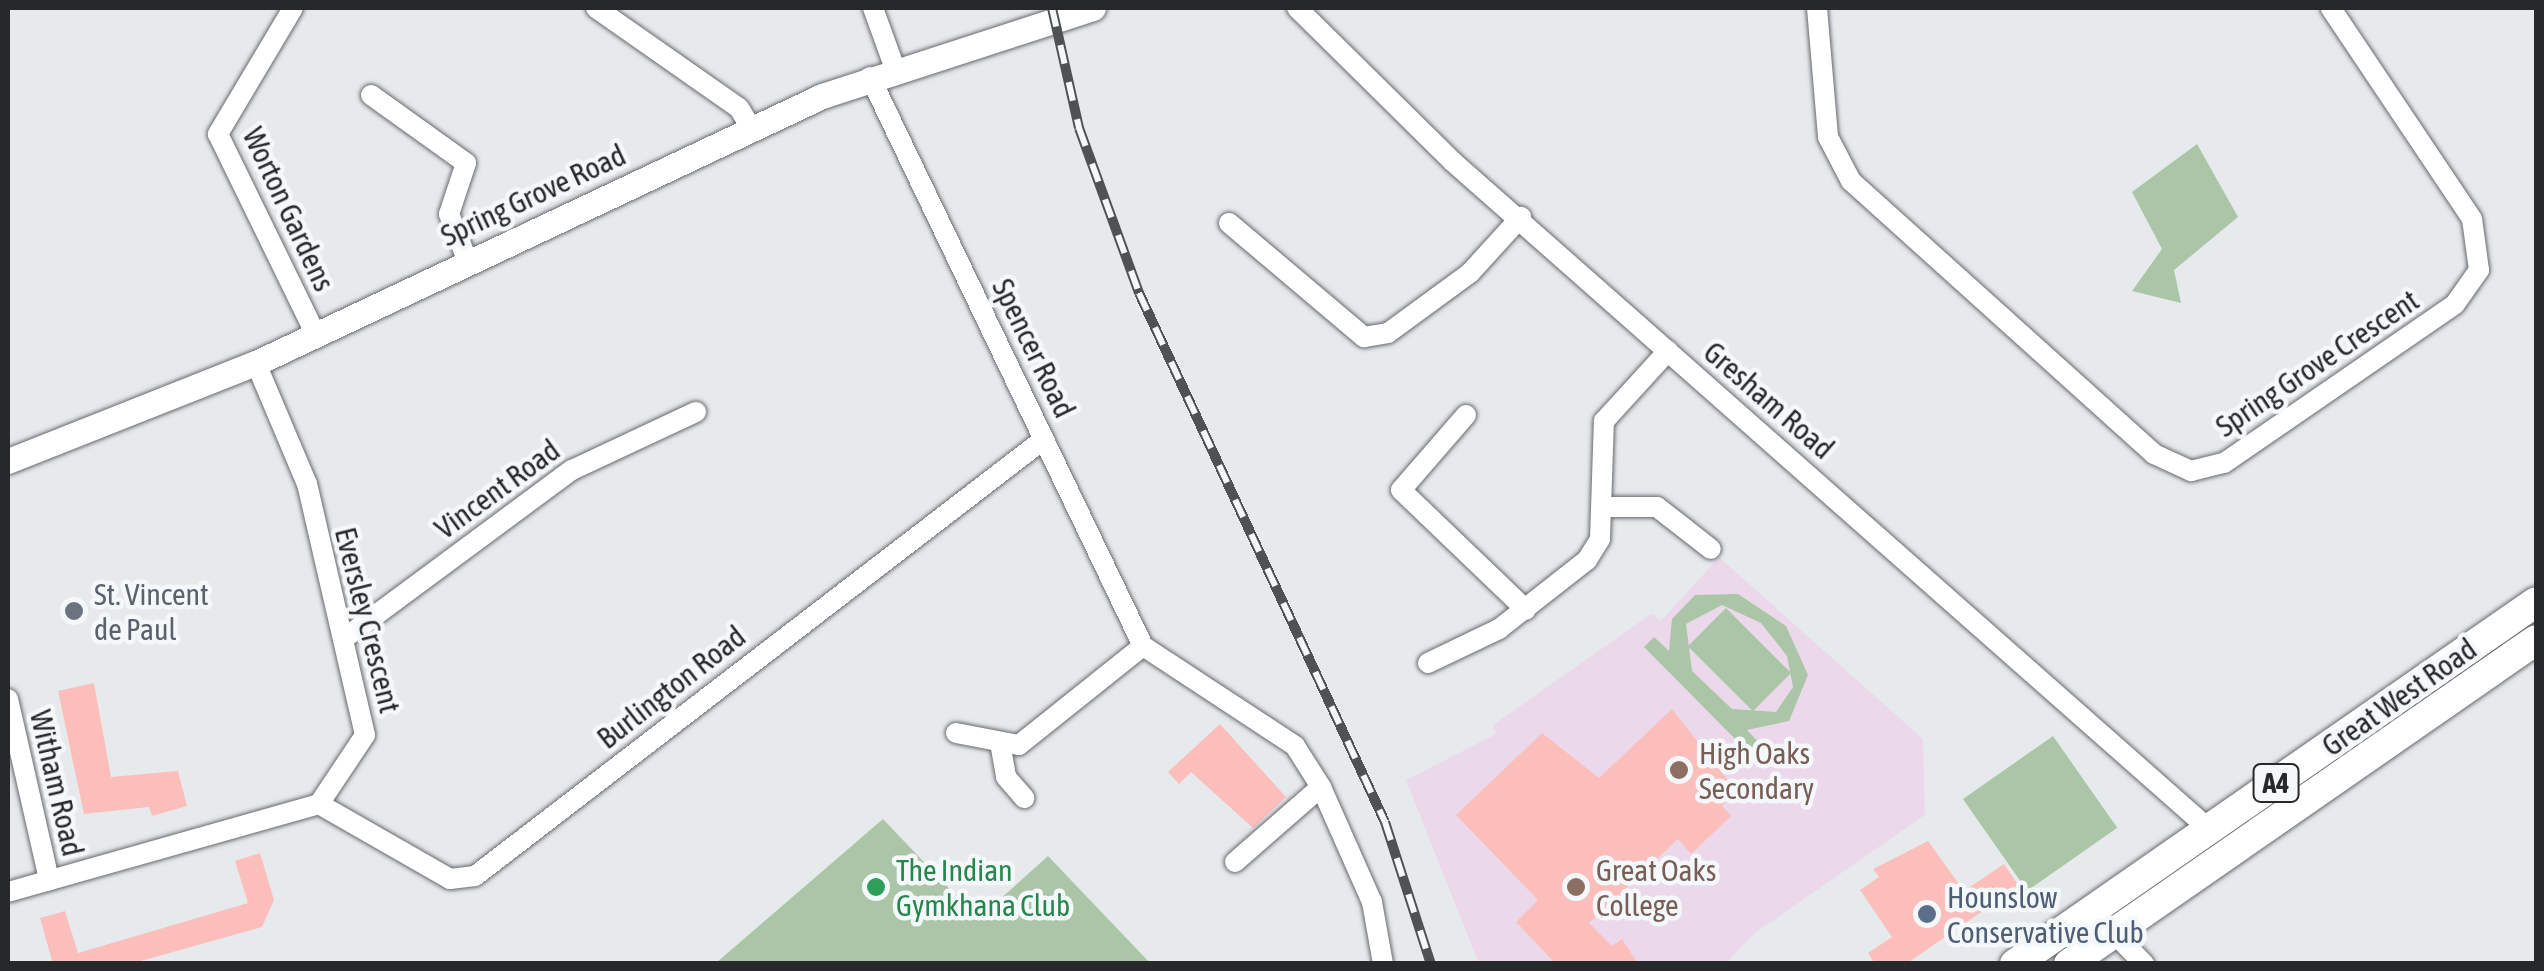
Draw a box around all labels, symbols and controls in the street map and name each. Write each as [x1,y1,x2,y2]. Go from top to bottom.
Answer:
street label: Worton Gardens [235,122,343,296]
street label: Spring Grove Road [435,136,631,254]
street label: Spencer Road [985,273,1083,423]
street label: Spring Grove Crescent [2209,282,2425,444]
street label: Gresham Road [1697,334,1841,466]
street label: Vincent Road [428,432,566,546]
street label: Eversley Crescent [328,524,408,716]
place label: St. Vincent de Paul [94,576,209,646]
marker: St. Vincent de Paul [63,600,85,622]
street label: Burlington Road [590,618,752,756]
street label: Great West Road [2315,631,2483,763]
street label: Witham Road [23,706,91,860]
place label: High Oaks Secondary [1699,735,1814,806]
marker: High Oaks Secondary [1668,759,1690,781]
road number: A4 [2251,760,2301,806]
place label: The Indian Gymkhana Club [896,852,1070,922]
place label: Great Oaks College [1596,852,1716,922]
marker: The Indian Gymkhana Club [865,876,887,898]
marker: Great Oaks College [1565,876,1587,898]
place label: Hounslow Conservative Club [1947,879,2144,950]
marker: Hounslow Conservative Club [1916,903,1938,925]

